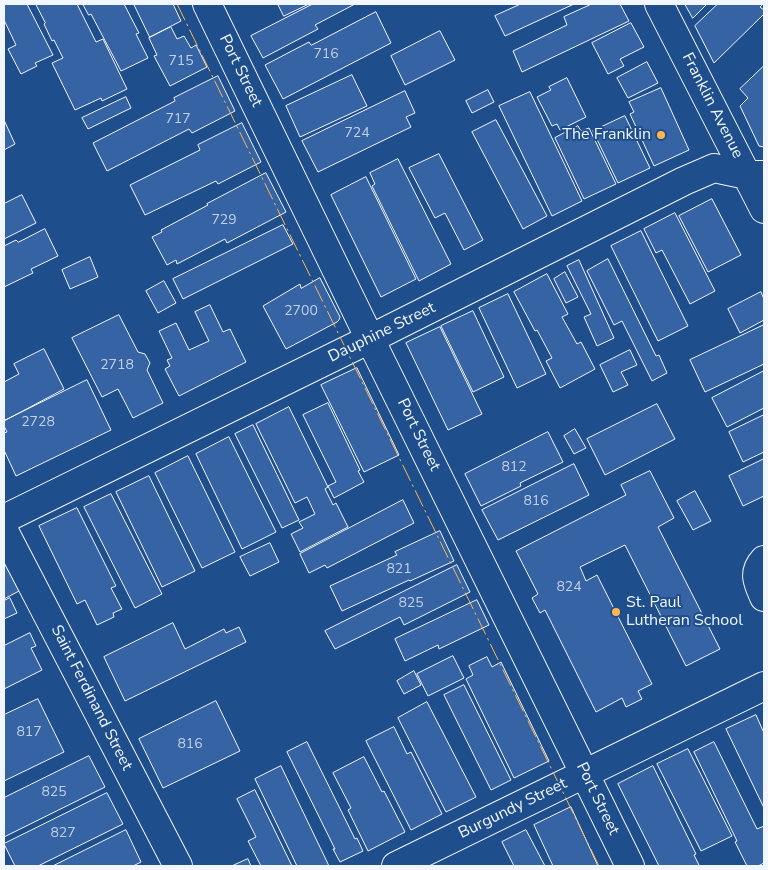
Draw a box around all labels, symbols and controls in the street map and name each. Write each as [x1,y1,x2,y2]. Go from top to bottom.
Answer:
street label: Port Street [214,32,266,110]
house number: 716 [313,47,339,63]
street label: Franklin Avenue [677,50,747,162]
house number: 715 [168,54,194,70]
house number: 717 [165,112,191,128]
place label: The Franklin [562,125,651,145]
house number: 724 [344,126,370,142]
marker: The Franklin [655,129,667,141]
house number: 729 [211,213,237,229]
street label: Dauphine Street [325,299,439,367]
house number: 2700 [284,304,318,320]
house number: 2718 [100,358,134,374]
street label: Port Street [392,396,444,474]
house number: 2728 [21,415,55,431]
house number: 812 [501,460,527,476]
house number: 816 [523,494,549,510]
house number: 821 [386,562,412,578]
house number: 824 [556,580,582,596]
place label: St. Paul Lutheran School [626,593,743,631]
house number: 825 [398,596,424,612]
marker: St. Paul Lutheran School [610,606,622,618]
street label: Saint Ferdinand Street [46,622,136,774]
house number: 817 [16,725,42,741]
house number: 816 [177,737,203,753]
street label: Port Street [571,760,623,838]
street label: Burgundy Street [456,774,570,844]
house number: 825 [41,785,67,801]
house number: 827 [50,826,76,842]

